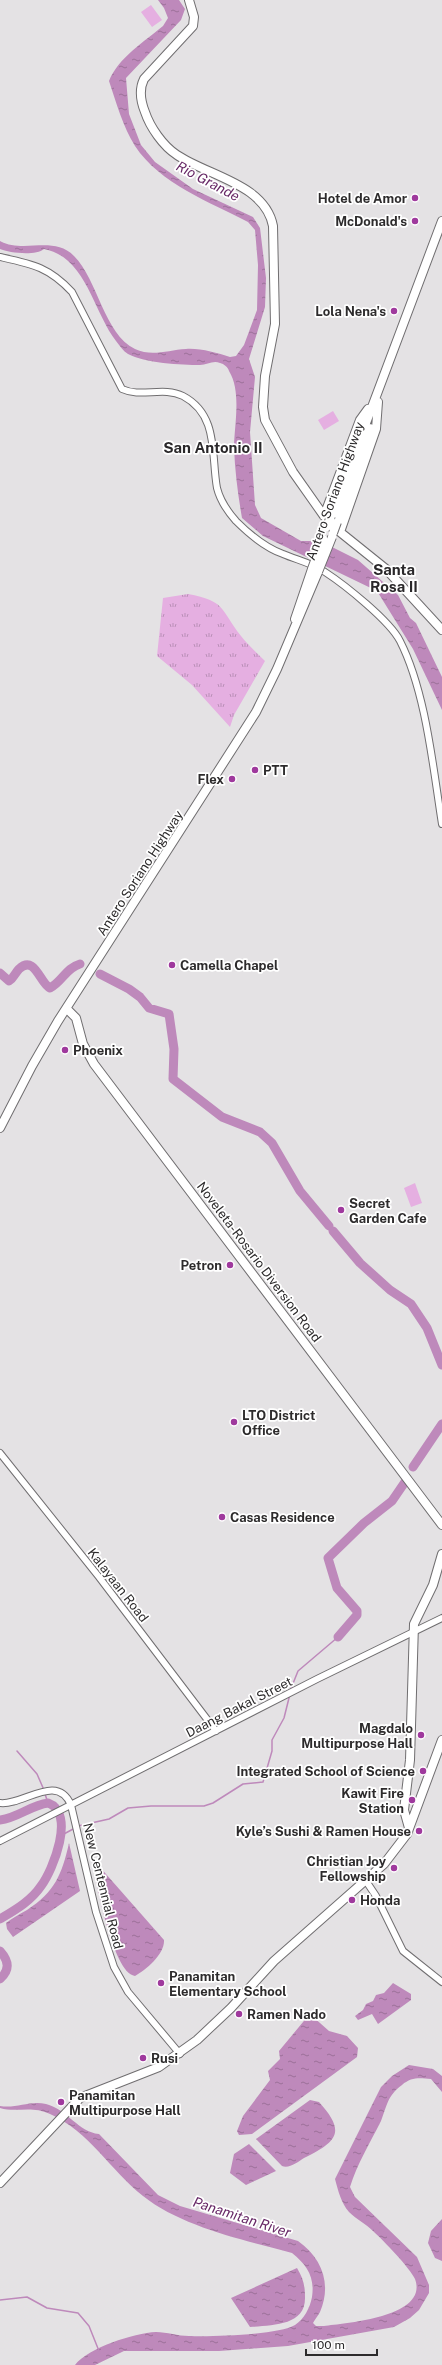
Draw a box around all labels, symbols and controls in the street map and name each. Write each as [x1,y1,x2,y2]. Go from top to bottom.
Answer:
water label: Rio Grande [174,158,243,205]
place label: Hotel de Amor [318,191,408,206]
marker: Hotel de Amor [410,193,420,203]
place label: McDonald's [335,214,407,229]
marker: McDonald's [410,216,420,226]
place label: Lola Nena's [315,304,386,319]
marker: Lola Nena's [389,306,399,316]
street label: Antero Soriano Highway [303,420,367,562]
district label: San Antonio II [163,439,263,456]
district label: Santa Rosa II [370,561,418,595]
place label: PTT [263,763,288,778]
marker: PTT [250,765,260,775]
place label: Flex [198,772,224,787]
marker: Flex [227,774,237,784]
street label: Antero Soriano Highway [94,808,186,938]
place label: Camella Chapel [180,958,278,973]
marker: Camella Chapel [167,960,177,970]
place label: Phoenix [73,1043,123,1058]
marker: Phoenix [60,1045,70,1055]
street label: Noveleta-Rosario Diversion Road [194,1179,324,1345]
place label: Secret Garden Cafe [349,1196,427,1226]
marker: Secret Garden Cafe [336,1205,346,1215]
place label: Petron [181,1258,222,1273]
marker: Petron [225,1260,235,1270]
place label: LTO District Office [242,1408,315,1438]
marker: LTO District Office [229,1417,239,1427]
place label: Casas Residence [230,1510,335,1525]
marker: Casas Residence [217,1512,227,1522]
street label: Kalayaan Road [85,1545,151,1625]
street label: Daang Bakal Street [183,1674,295,1740]
place label: Magdalo Multipurpose Hall [301,1721,413,1751]
marker: Magdalo Multipurpose Hall [416,1730,426,1740]
place label: Integrated School of Science [236,1764,415,1779]
marker: Integrated School of Science [418,1766,428,1776]
place label: Kawit Fire Station [341,1786,404,1816]
marker: Kawit Fire Station [407,1795,417,1805]
street label: New Centennial Road [80,1821,126,1951]
place label: Kyle’s Sushi & Ramen House [236,1824,411,1839]
marker: Kyle’s Sushi & Ramen House [414,1826,424,1836]
place label: Christian Joy Fellowship [307,1854,387,1884]
marker: Christian Joy Fellowship [389,1863,399,1873]
place label: Honda [360,1893,400,1908]
marker: Honda [347,1895,357,1905]
place label: Panamitan Elementary School [169,1969,287,1999]
marker: Panamitan Elementary School [156,1978,166,1988]
place label: Ramen Nado [247,2007,326,2022]
marker: Ramen Nado [234,2009,244,2019]
place label: Rusi [151,2051,178,2066]
marker: Rusi [138,2053,148,2063]
place label: Panamitan Multipurpose Hall [69,2088,181,2118]
marker: Panamitan Multipurpose Hall [56,2097,66,2107]
water label: Panamitan River [191,2194,294,2241]
scale bar [306,2331,377,2357]
text: 100 m [312,2338,345,2352]

